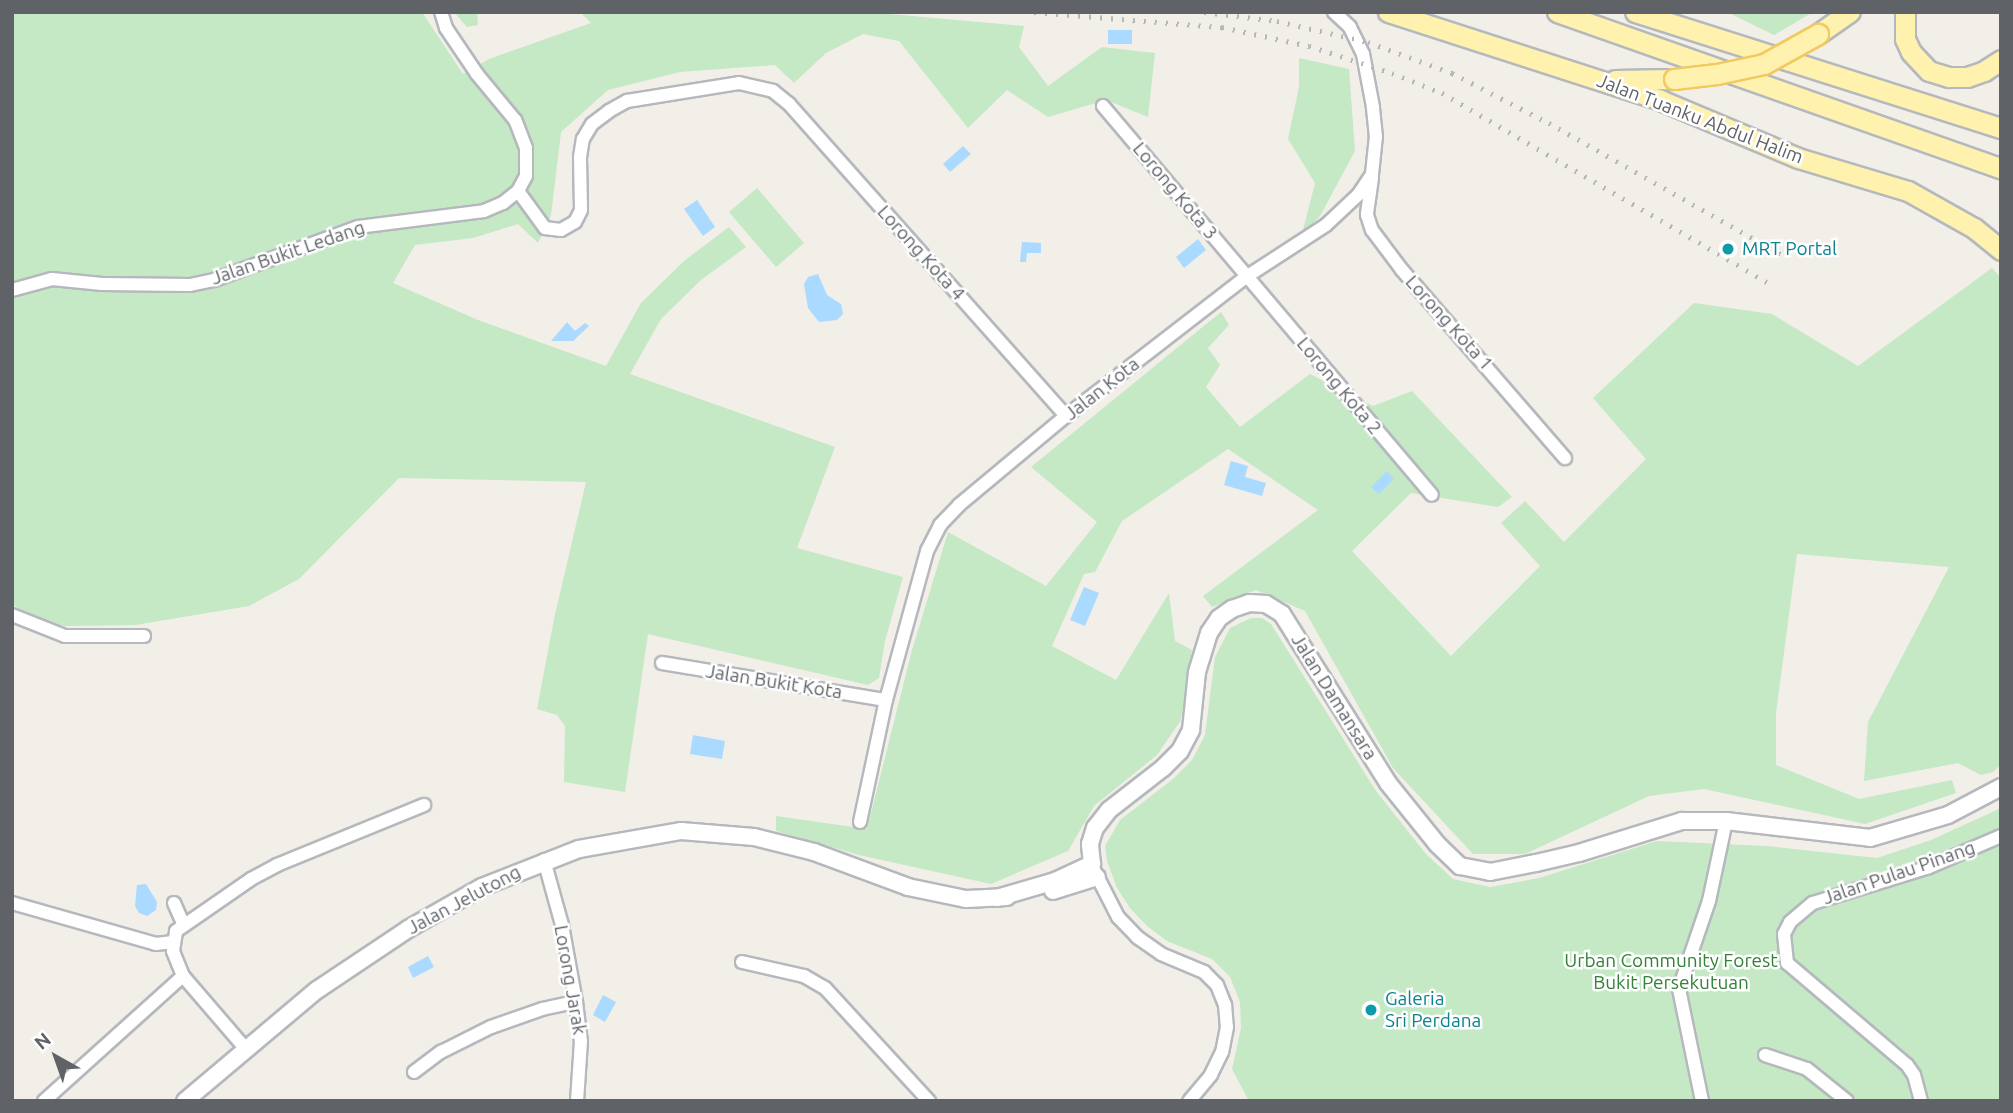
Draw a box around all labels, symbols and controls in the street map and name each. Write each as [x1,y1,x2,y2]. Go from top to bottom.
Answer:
street label: Jalan Tuanku Abdul Halim [1594,69,1806,169]
street label: Lorong Kota 3 [1128,138,1222,244]
street label: Lorong Kota 4 [872,201,970,305]
street label: Jalan Bukit Ledang [208,216,368,290]
place label: MRT Portal [1742,238,1837,260]
marker: MRT Portal [1720,241,1736,257]
street label: Lorong Kota 1 [1400,271,1498,375]
street label: Lorong Kota 2 [1292,333,1386,439]
street label: Jalan Kota [1060,353,1144,425]
street label: Jalan Damansara [1286,630,1382,764]
street label: Jalan Bukit Kota [704,660,844,704]
street label: Jalan Pulau Pinang [1820,836,1978,910]
street label: Jalan Jelutong [403,861,525,939]
street label: Lorong Jarak [549,923,591,1037]
park label: Urban Community Forest Bukit Persekutuan [1564,950,1778,994]
place label: Galeria Sri Perdana [1385,988,1481,1032]
marker: Galeria Sri Perdana [1363,1002,1379,1018]
north arrow [21,1022,91,1092]
text: N [30,1028,55,1054]

